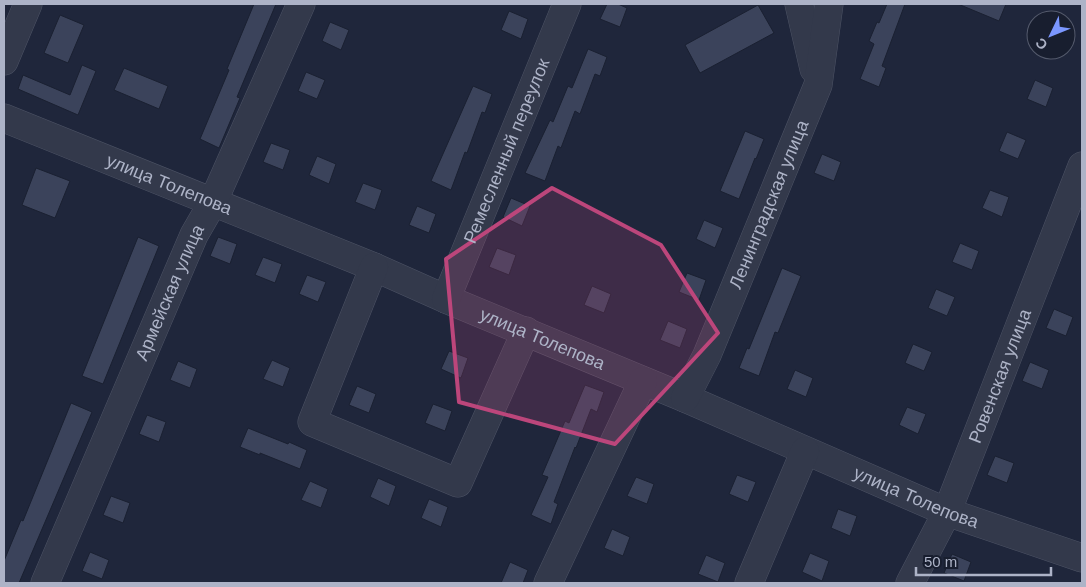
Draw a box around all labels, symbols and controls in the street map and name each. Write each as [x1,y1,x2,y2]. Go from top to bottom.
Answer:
north arrow [1026,10,1076,60]
text: С [1032,35,1051,53]
street label: Ремесленный переулок [460,56,554,246]
street label: Ленинградская улица [725,116,813,292]
street label: улица Толепова [103,150,236,219]
street label: Армейская улица [131,220,208,364]
street label: улица Толепова [477,304,609,374]
street label: Ровенская улица [965,305,1036,446]
street label: улица Толепова [851,463,982,532]
scale bar [916,544,1051,576]
text: 50 m [924,553,957,570]

